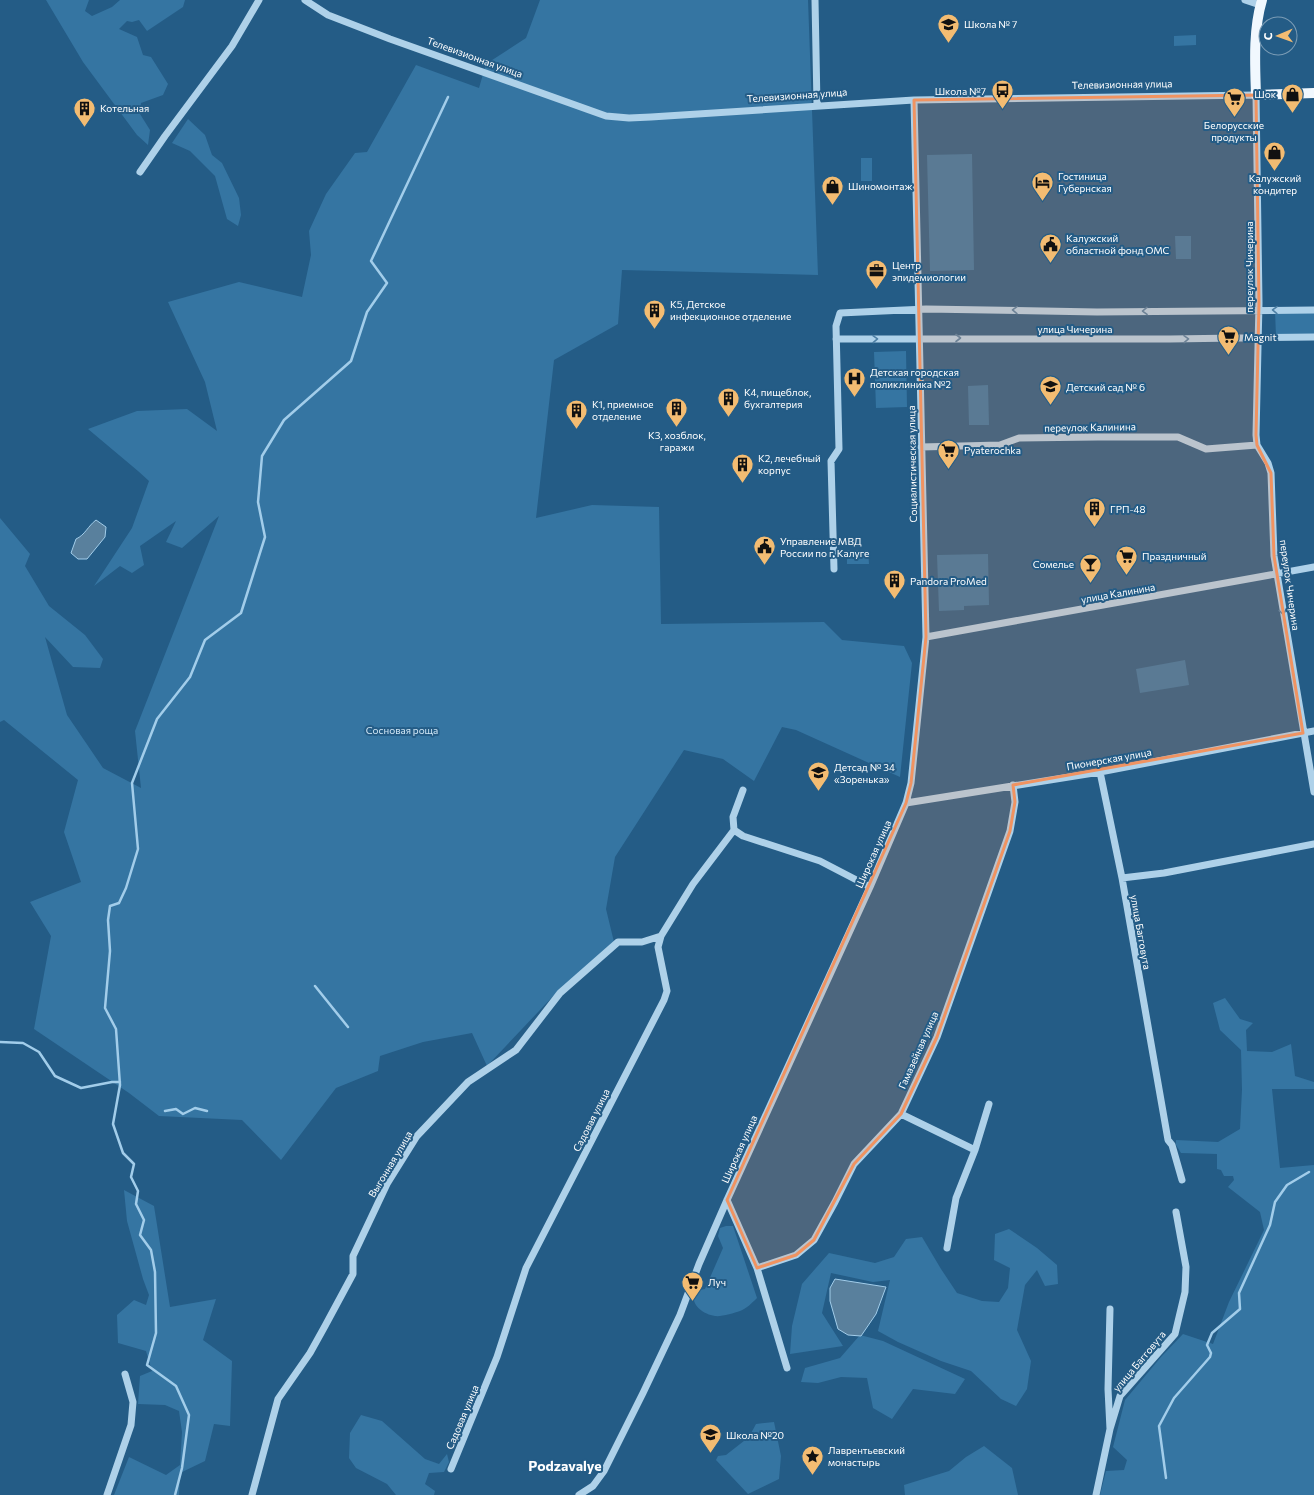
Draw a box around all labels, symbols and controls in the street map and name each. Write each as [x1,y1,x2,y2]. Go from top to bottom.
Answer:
school or university icon: Школа № 7 [935,11,961,44]
north arrow [1258,16,1298,56]
place label: Школа № 7 [964,18,1017,30]
text: С [1261,32,1274,40]
street label: Телевизионная улица [426,34,524,80]
street label: Телевизионная улица [1072,77,1172,91]
bus stop icon: Школа №7 [989,78,1015,111]
shop icon: Шок [1279,81,1305,114]
place label: Школа №7 [935,85,986,97]
street label: Телевизионная улица [746,86,848,104]
supermarket icon: Белорусские продукты [1221,86,1247,119]
place label: Шок [1254,88,1277,100]
building icon: Котельная [71,95,97,128]
place label: Котельная [100,102,149,114]
place label: Белорусские продукты [1204,119,1264,143]
shop icon: Калужский кондитер [1262,139,1288,172]
hotel icon: Гостиница Губернская [1030,169,1056,202]
place label: Гостиница Губернская [1058,170,1112,194]
place label: Калужский кондитер [1249,172,1301,196]
shop icon: Шиномонтаж [820,173,846,206]
place label: Шиномонтаж [848,180,912,192]
street label: переулок Чичерина [1243,221,1255,313]
public building icon: Калужский областной фонд ОМС [1037,231,1063,264]
place label: Калужский областной фонд ОМС [1066,232,1170,256]
office icon: Центр эпидемиологии [863,258,889,291]
place label: Центр эпидемиологии [892,259,966,283]
building icon: К5, Детское инфекционное отделение [641,297,667,330]
place label: К5, Детское инфекционное отделение [670,298,791,322]
one-way arrow [1012,306,1018,314]
one-way arrow [1272,306,1278,314]
one-way arrow [1142,307,1148,315]
street label: улица Чичерина [1038,323,1112,335]
supermarket icon: Magnit [1216,324,1242,357]
place label: Magnit [1244,331,1277,343]
one-way arrow [955,334,961,342]
one-way arrow [1183,334,1189,343]
one-way arrow [872,335,878,343]
hospital icon: Детская городская поликлиника №2 [842,365,868,398]
place label: Детская городская поликлиника №2 [870,366,959,390]
school or university icon: Детский сад № 6 [1037,374,1063,407]
place label: Детский сад № 6 [1066,381,1145,393]
building icon: К4, пищеблок, бухгалтерия [715,385,741,418]
place label: К4, пищеблок, бухгалтерия [744,386,811,410]
building icon: К3, хозблок, гаражи [664,396,690,429]
building icon: К1, приемное отделение [564,397,590,430]
place label: К1, приемное отделение [592,398,654,422]
street label: Социалистическая улица [905,405,919,523]
street label: переулок Калинина [1044,420,1136,434]
place label: К3, хозблок, гаражи [648,429,706,453]
supermarket icon: Pyaterochka [936,437,962,470]
place label: Pyaterochka [964,444,1021,456]
building icon: К2, лечебный корпус [729,451,755,484]
place label: К2, лечебный корпус [758,452,821,476]
building icon: ГРП-48 [1081,496,1107,529]
place label: ГРП-48 [1110,503,1146,515]
public building icon: Управление МВД России по г. Калуге [751,534,777,567]
place label: Управление МВД России по г. Калуге [780,535,869,559]
street label: переулок Чичерина [1278,539,1302,631]
supermarket icon: Праздничный [1114,543,1140,576]
place label: Праздничный [1142,550,1207,562]
bar icon: Сомелье [1077,551,1103,584]
place label: Сомелье [1033,558,1074,570]
building icon: Pandora ProMed [882,568,908,601]
place label: Pandora ProMed [910,575,987,587]
street label: улица Калинина [1080,581,1156,605]
one-way arrow [1278,609,1287,615]
park label: Сосновая роща [366,724,438,736]
street label: Пионерская улица [1066,746,1152,772]
school or university icon: Детсад № 34 «Зоренька» [806,760,832,793]
place label: Детсад № 34 «Зоренька» [834,761,895,785]
street label: Широкая улица [853,818,893,890]
street label: улица Багговута [1129,894,1153,970]
street label: Гамазейная улица [896,1009,940,1091]
street label: Садовая улица [570,1087,612,1153]
street label: Широкая улица [719,1113,759,1185]
street label: Выгонная улица [366,1129,414,1199]
supermarket icon: Луч [679,1269,705,1302]
place label: Луч [708,1276,726,1288]
street label: улица Багговута [1110,1328,1168,1394]
street label: Садовая улица [443,1383,481,1451]
school or university icon: Школа №20 [697,1422,723,1455]
place label: Школа №20 [726,1429,784,1441]
place icon: Лаврентьевский монастырь [800,1443,826,1476]
place label: Лаврентьевский монастырь [828,1444,905,1468]
district label: Podzavalye [528,1457,602,1474]

